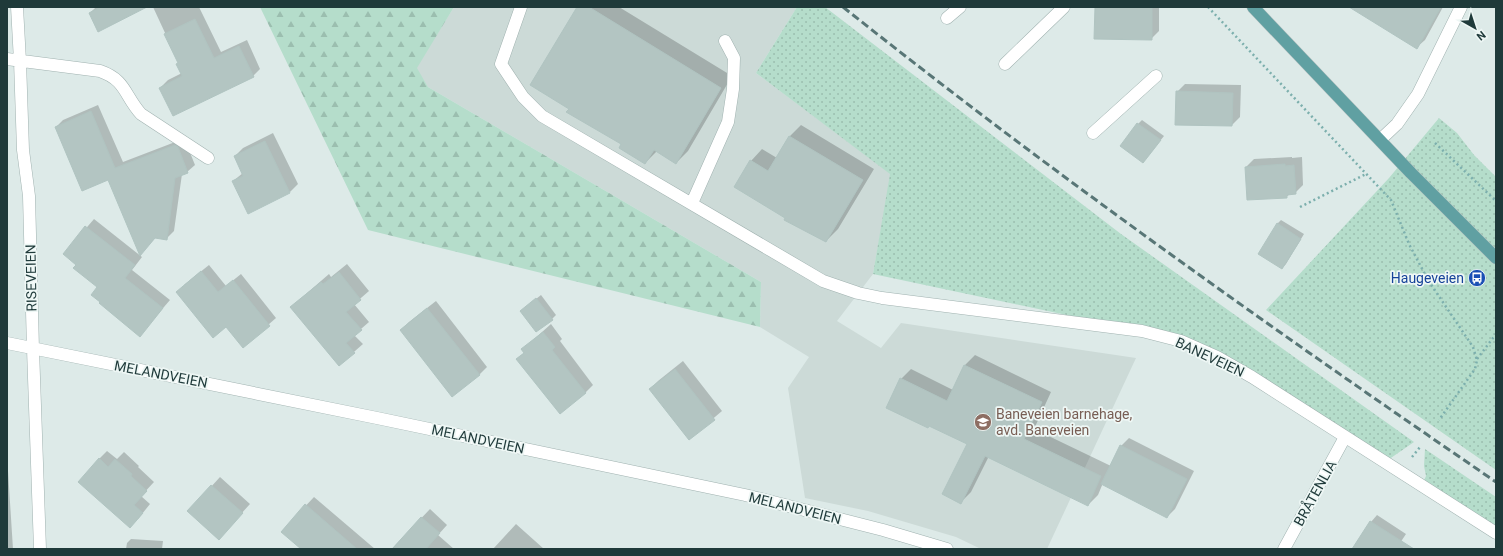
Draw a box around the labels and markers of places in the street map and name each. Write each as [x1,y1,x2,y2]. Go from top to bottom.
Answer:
bus stop icon: Haugeveien [1467,268,1487,288]
place label: Haugeveien [1391,270,1464,286]
place label: Baneveien barnehage, avd. Baneveien [996,406,1133,438]
school or university icon: Baneveien barnehage, avd. Baneveien [973,412,993,432]

